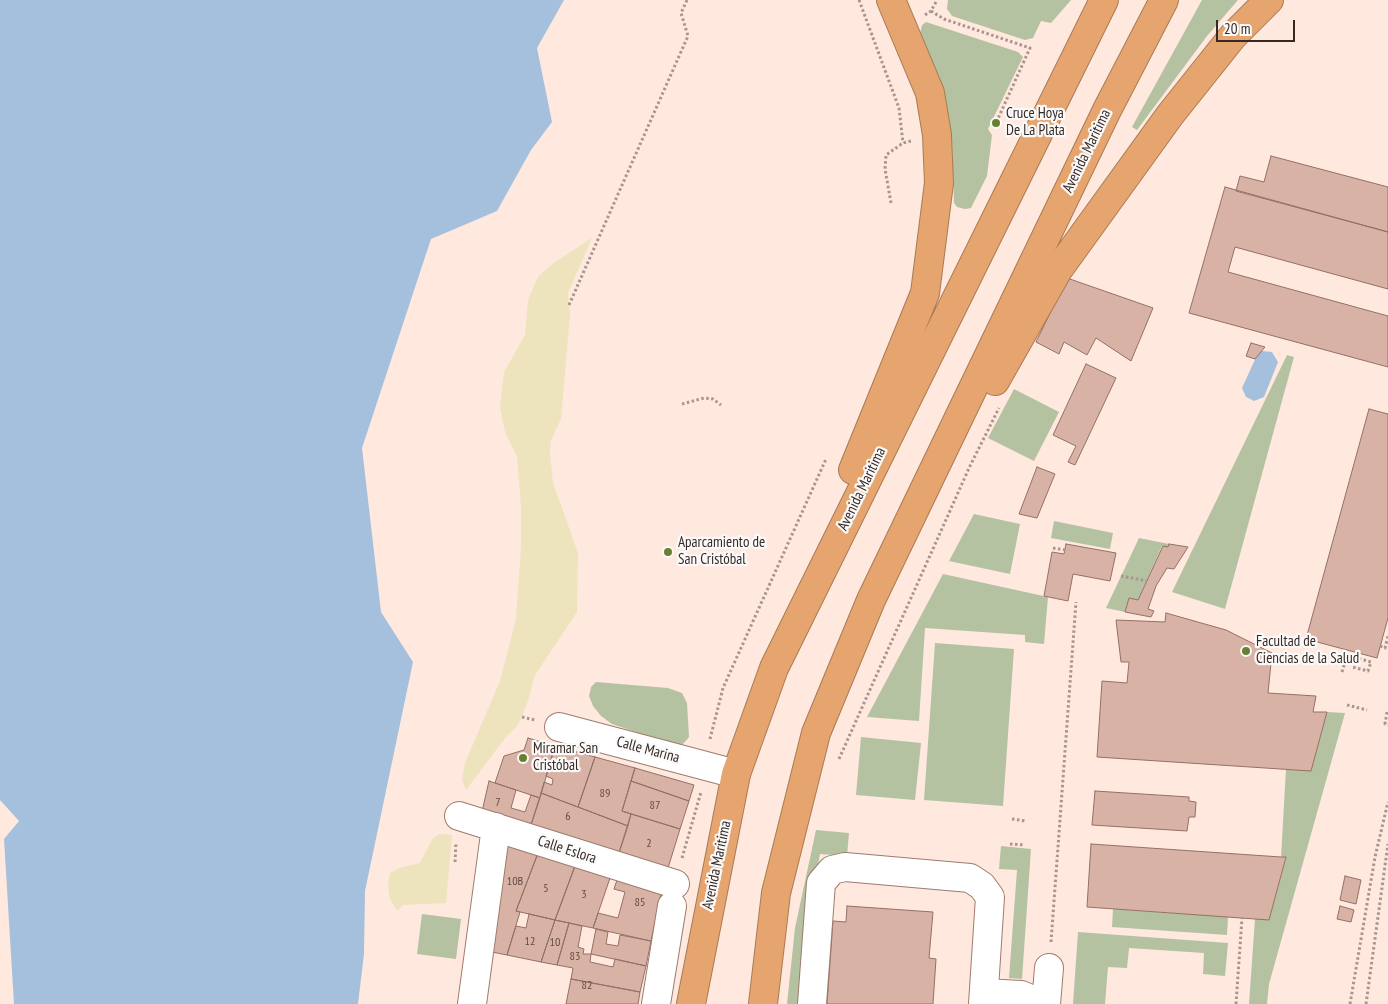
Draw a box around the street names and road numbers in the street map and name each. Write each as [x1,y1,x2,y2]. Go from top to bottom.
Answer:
street label: Avenida Maritima [1059,107,1115,195]
street label: Avenida Maritima [834,445,890,533]
street label: Calle Marina [614,733,682,767]
street label: Avenida Maritima [699,819,735,911]
street label: Calle Eslora [535,832,599,868]

